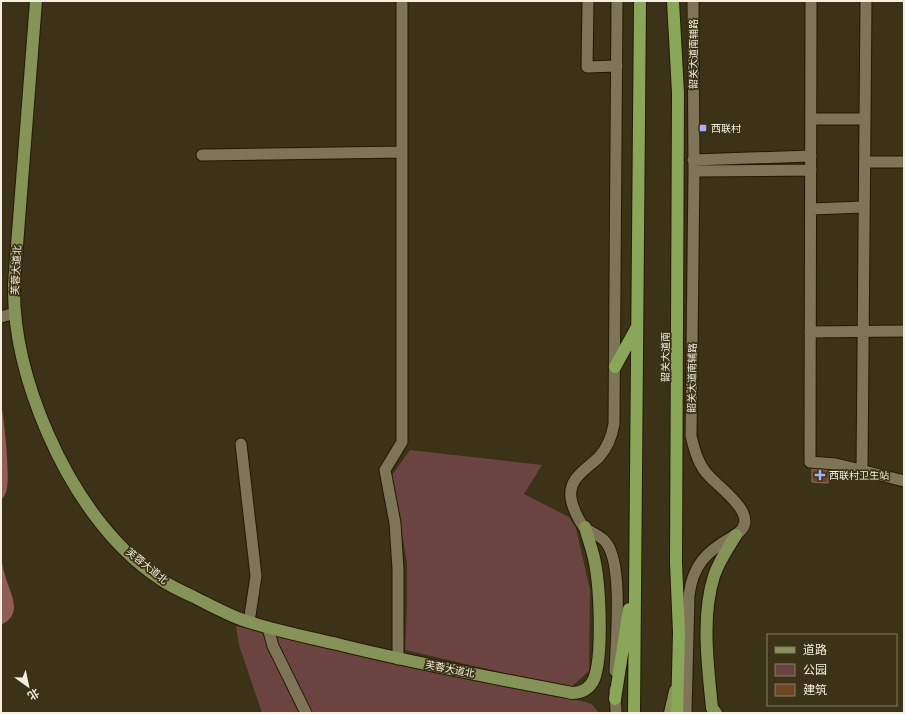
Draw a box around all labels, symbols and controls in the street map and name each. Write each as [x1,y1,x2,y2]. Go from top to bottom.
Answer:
street label: 韶关大道南辅路 [687,19,700,89]
place label: 西联村 [711,122,741,135]
marker: 西联村 [698,123,708,133]
street label: 芙蓉大道北 [8,245,24,295]
street label: 韶关大道南 [659,332,672,382]
street label: 韶关大道南辅路 [685,343,699,413]
marker: 西联村卫生站 [814,469,826,481]
place label: 西联村卫生站 [829,469,889,482]
street label: 芙蓉大道北 [123,545,171,587]
legend [767,634,897,706]
text: 道路 [803,642,827,657]
street label: 芙蓉大道北 [424,658,476,680]
text: 公园 [803,662,827,677]
north arrow [8,666,48,706]
text: 建筑 [803,682,827,697]
text: 北 [25,686,42,703]

